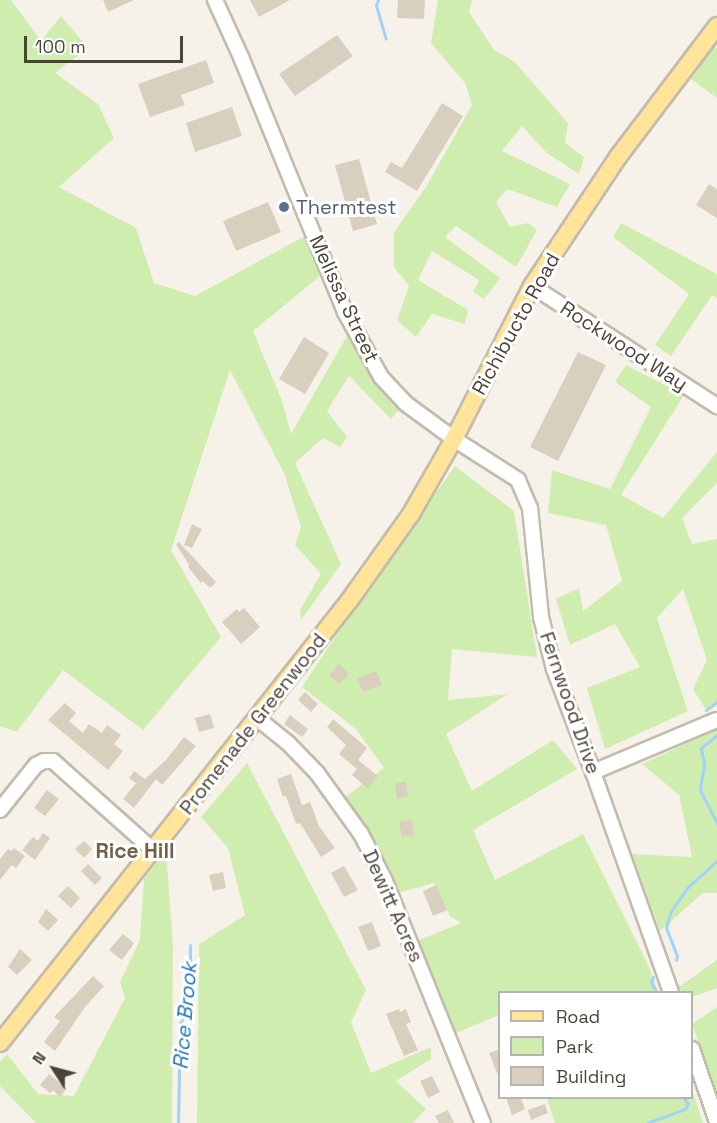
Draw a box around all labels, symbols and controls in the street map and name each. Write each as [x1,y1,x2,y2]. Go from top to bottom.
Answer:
scale bar [27,24,186,62]
text: 100 m [35,35,86,58]
place label: Thermtest [296,195,397,219]
marker: Thermtest [277,200,291,214]
street label: Melissa Street [304,232,384,366]
street label: Richibucto Road [467,249,565,399]
street label: Rockwood Way [556,296,692,396]
street label: Promenade Greenwood [175,629,331,819]
street label: Fernwood Drive [534,629,606,777]
district label: Rice Hill [95,838,175,864]
street label: Dewitt Acres [357,846,429,966]
water label: Rice Brook [168,961,202,1071]
legend [498,991,693,1099]
text: Road [556,1005,600,1028]
text: Park [556,1035,593,1058]
north arrow [24,1039,84,1099]
text: N [27,1048,51,1069]
text: Building [556,1065,626,1088]

